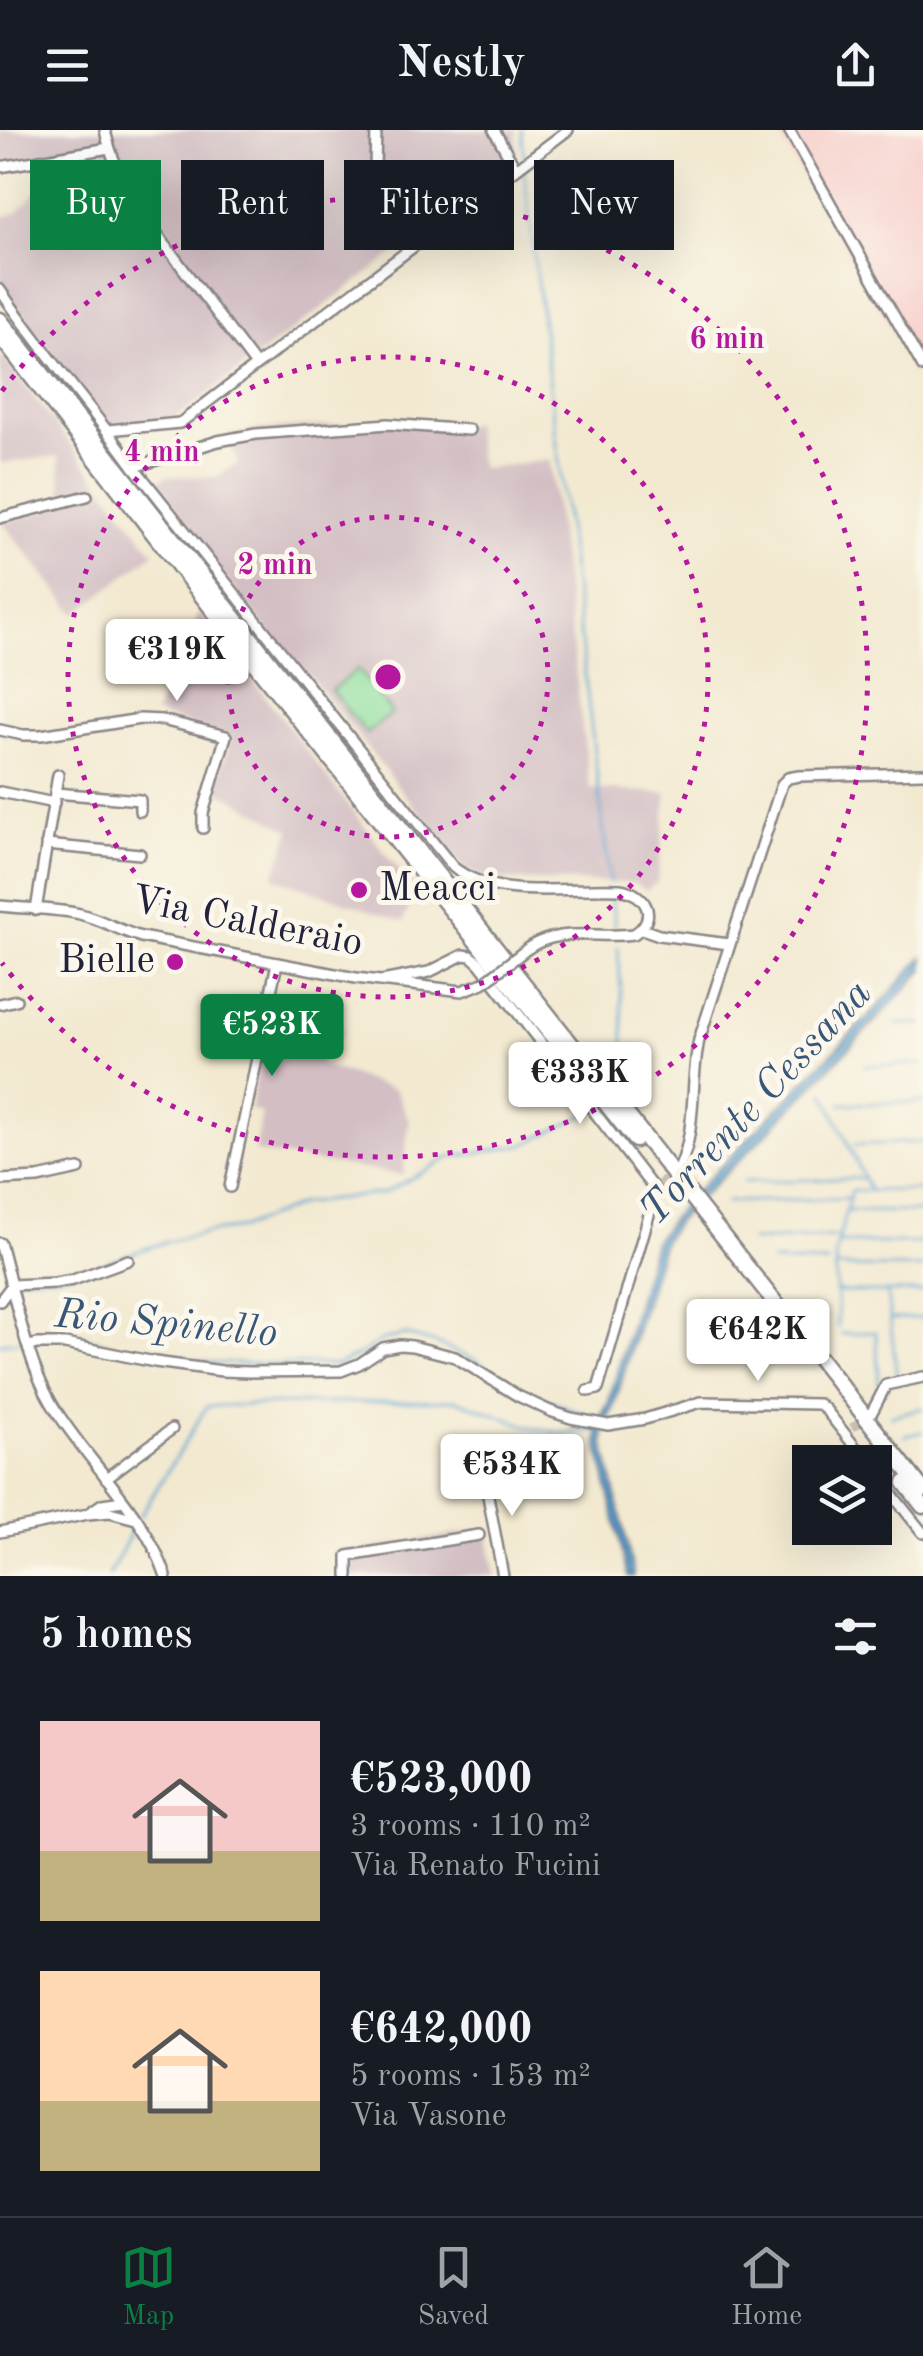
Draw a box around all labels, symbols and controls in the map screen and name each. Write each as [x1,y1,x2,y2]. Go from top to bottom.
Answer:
icon: menu [40,38,95,93]
icon: share [828,38,883,93]
text: Nestly [397,42,526,87]
chip: Buy [30,160,161,250]
chip: Rent [181,160,324,250]
chip: Filters [344,160,514,250]
chip: New [534,160,674,250]
text: 6 min [689,325,765,355]
text: 4 min [124,438,200,468]
text: 2 min [237,551,313,581]
pin: €319K [107,619,247,704]
text: €319K [128,635,226,667]
centre of rings [370,659,406,695]
place label: Meacci [379,870,496,910]
marker: Meacci [348,879,370,901]
street label: Via Calderaio [128,881,366,965]
place label: Bielle [58,942,155,982]
marker: Bielle [164,951,186,973]
water label: Torrente Cessana [633,972,881,1234]
pin: €523K [202,994,342,1079]
text: €523K [223,1010,321,1042]
pin: €333K [510,1042,650,1127]
text: €333K [531,1058,629,1090]
water label: Rio Spinello [52,1294,279,1356]
pin: €642K [688,1299,828,1384]
text: €642K [709,1315,807,1347]
pin: €534K [442,1434,582,1519]
map controls [792,1445,892,1545]
button: layers [792,1445,892,1545]
text: €534K [463,1450,561,1482]
icon: filters [828,1609,883,1664]
text: 5 homes [40,1615,192,1657]
text: €523,000 [350,1760,532,1802]
icon: home [120,1761,240,1881]
text: 3 rooms · 110 m² [350,1811,591,1843]
text: Via Renato Fucini [350,1851,601,1883]
text: €642,000 [350,2010,532,2052]
icon: home [120,2011,240,2131]
text: 5 rooms · 153 m² [350,2061,591,2093]
text: Via Vasone [350,2101,506,2133]
tab: Map [121,2240,176,2335]
tab: Saved [418,2240,489,2335]
tab: Home [731,2240,802,2335]

